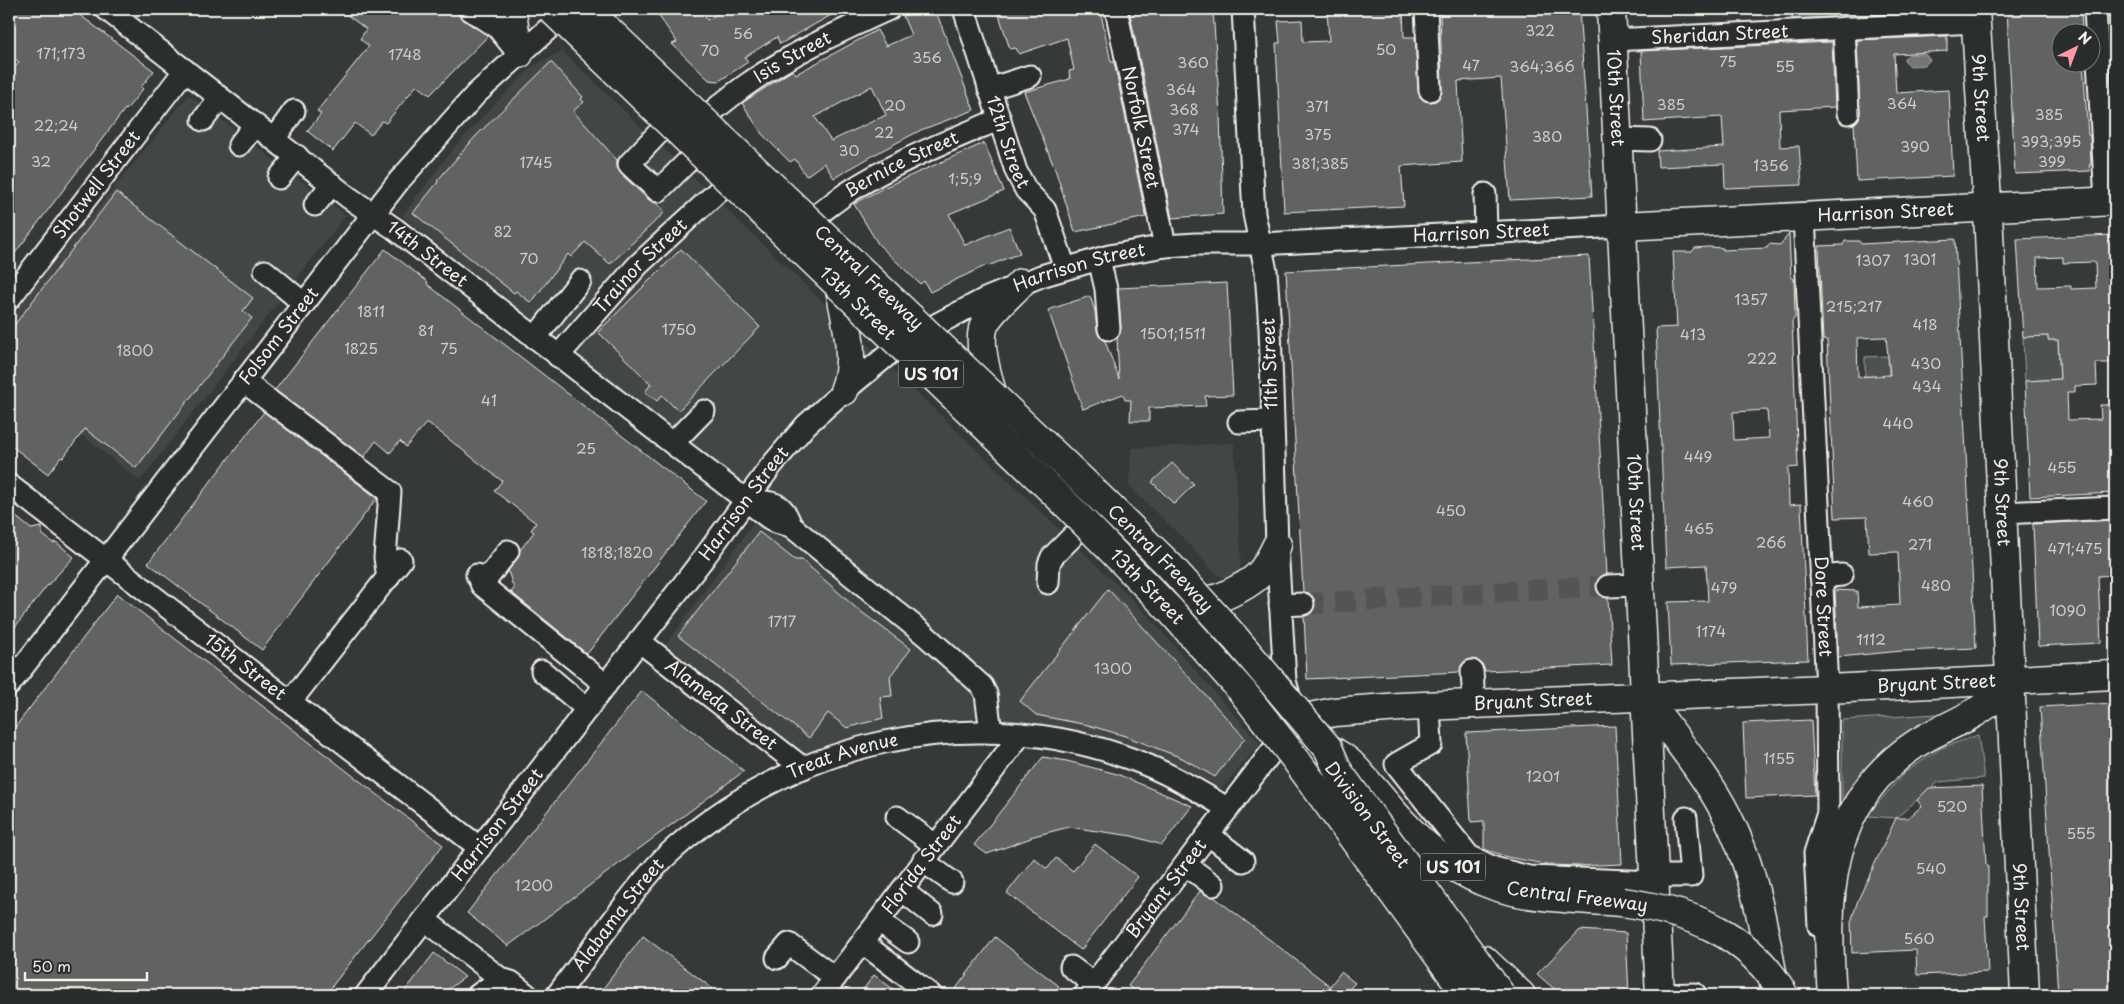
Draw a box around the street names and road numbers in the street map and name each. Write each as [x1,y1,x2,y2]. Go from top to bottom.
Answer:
street label: Sheridan Street [1651,16,1789,50]
street label: Isis Street [747,23,835,89]
street label: 10th Street [1601,49,1633,147]
street label: 9th Street [1966,53,1998,142]
street label: Norfolk Street [1116,63,1168,191]
street label: 12th Street [981,92,1038,193]
street label: Bernice Street [839,123,962,203]
street label: Shotwell Street [45,124,146,244]
street label: Harrison Street [1817,194,1954,228]
street label: Trainor Street [586,211,692,319]
street label: 14th Street [382,212,474,293]
street label: Harrison Street [1412,215,1550,248]
street label: Central Freeway [809,218,931,335]
street label: Harrison Street [1008,235,1147,298]
street label: 13th Street [814,259,903,346]
street label: Folsom Street [231,280,324,390]
street label: 11th Street [1253,318,1284,410]
road number: US 101 [898,360,964,388]
street label: Harrison Street [691,440,794,566]
street label: 10th Street [1621,453,1653,551]
street label: 9th Street [1988,458,2019,547]
street label: Central Freeway [1102,497,1221,618]
street label: 13th Street [1104,541,1192,630]
street label: Dore Street [1809,555,1840,658]
street label: 15th Street [199,625,293,706]
street label: Alameda Street [660,651,784,756]
street label: Bryant Street [1876,666,1996,699]
street label: Bryant Street [1473,684,1593,716]
street label: Treat Avenue [782,725,900,785]
street label: Division Street [1319,755,1417,873]
street label: Harrison Street [444,762,549,886]
street label: Florida Street [873,808,967,919]
street label: Bryant Street [1118,832,1212,943]
street label: Alabama Street [565,851,670,976]
road number: US 101 [1420,854,1486,880]
street label: 9th Street [2007,862,2038,951]
street label: Central Freeway [1505,873,1649,918]

